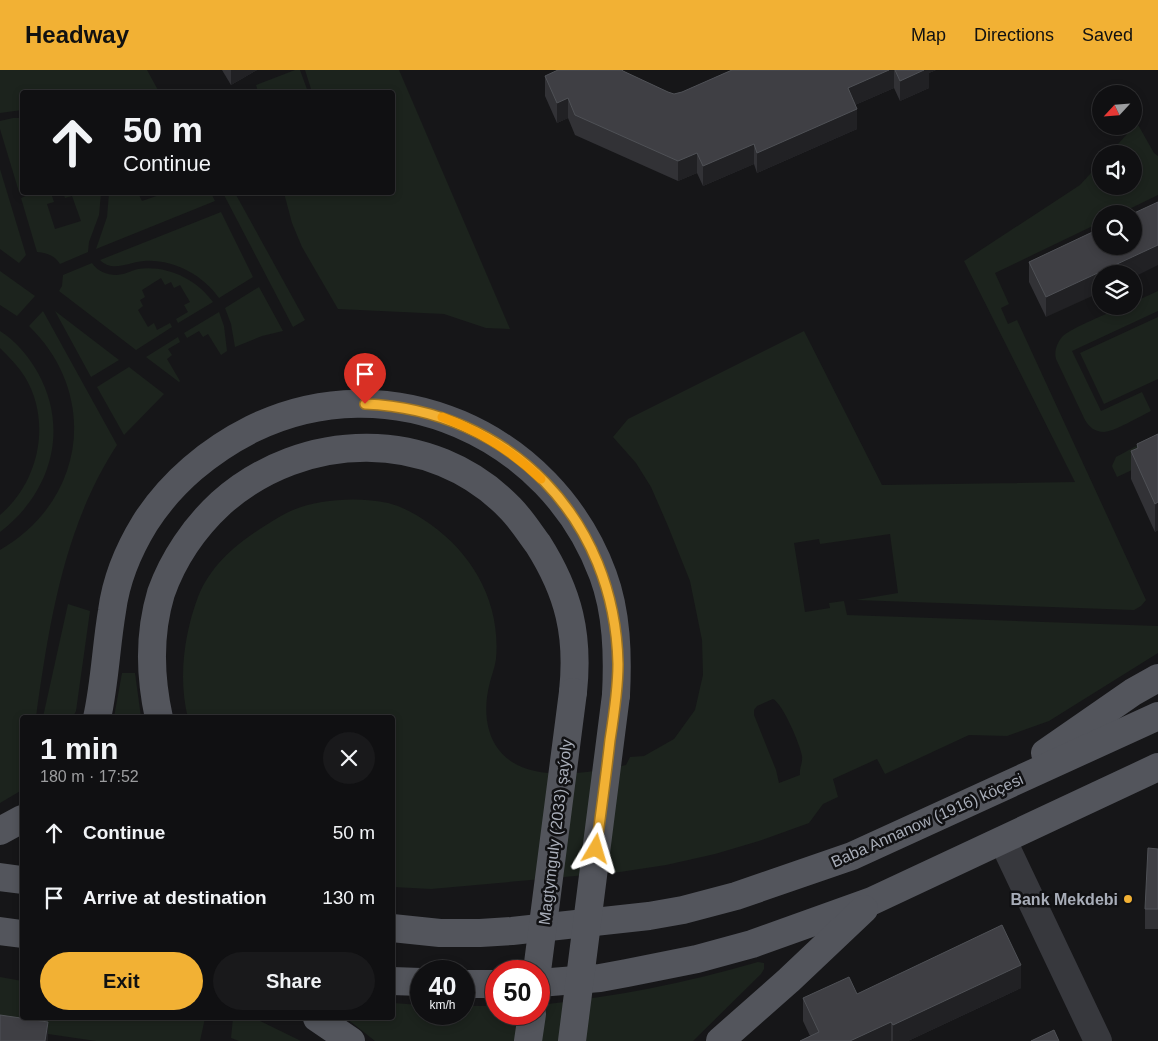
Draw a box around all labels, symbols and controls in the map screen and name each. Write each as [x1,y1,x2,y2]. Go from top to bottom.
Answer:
text: Headway [25,21,129,48]
text: Map [911,25,946,45]
text: Directions [974,25,1054,45]
text: Saved [1082,25,1133,45]
north arrow [1092,85,1142,135]
map controls [1092,85,1142,315]
icon: ahead [40,110,105,175]
text: 50 m [123,110,203,149]
button: sound [1092,145,1142,195]
text: Continue [123,151,211,176]
button: search [1092,205,1142,255]
button: layers [1092,265,1142,315]
pin [344,353,386,404]
icon: arrive [351,360,379,388]
text: 1 min [40,732,118,765]
button: close [323,732,375,784]
street label: Magtymguly (2033) şaýoly [536,738,575,926]
text: 180 m · 17:52 [40,768,139,785]
street label: Baba Annanow (1916) köçesi [829,770,1026,871]
icon: ahead [40,819,68,847]
text: Continue [83,822,165,843]
text: 50 m [333,822,375,843]
position arrow [569,822,621,874]
icon: arrive [40,884,68,912]
text: Arrive at destination [83,887,267,908]
text: 130 m [322,887,375,908]
place label: Bank Mekdebi [1010,891,1118,908]
marker: Bank Mekdebi [1122,893,1134,905]
button: Exit [40,952,203,1010]
button: Share [213,952,375,1010]
speed limit sign: 50 [485,960,550,1025]
text: 40 [429,972,456,1000]
text: km/h [429,998,456,1012]

